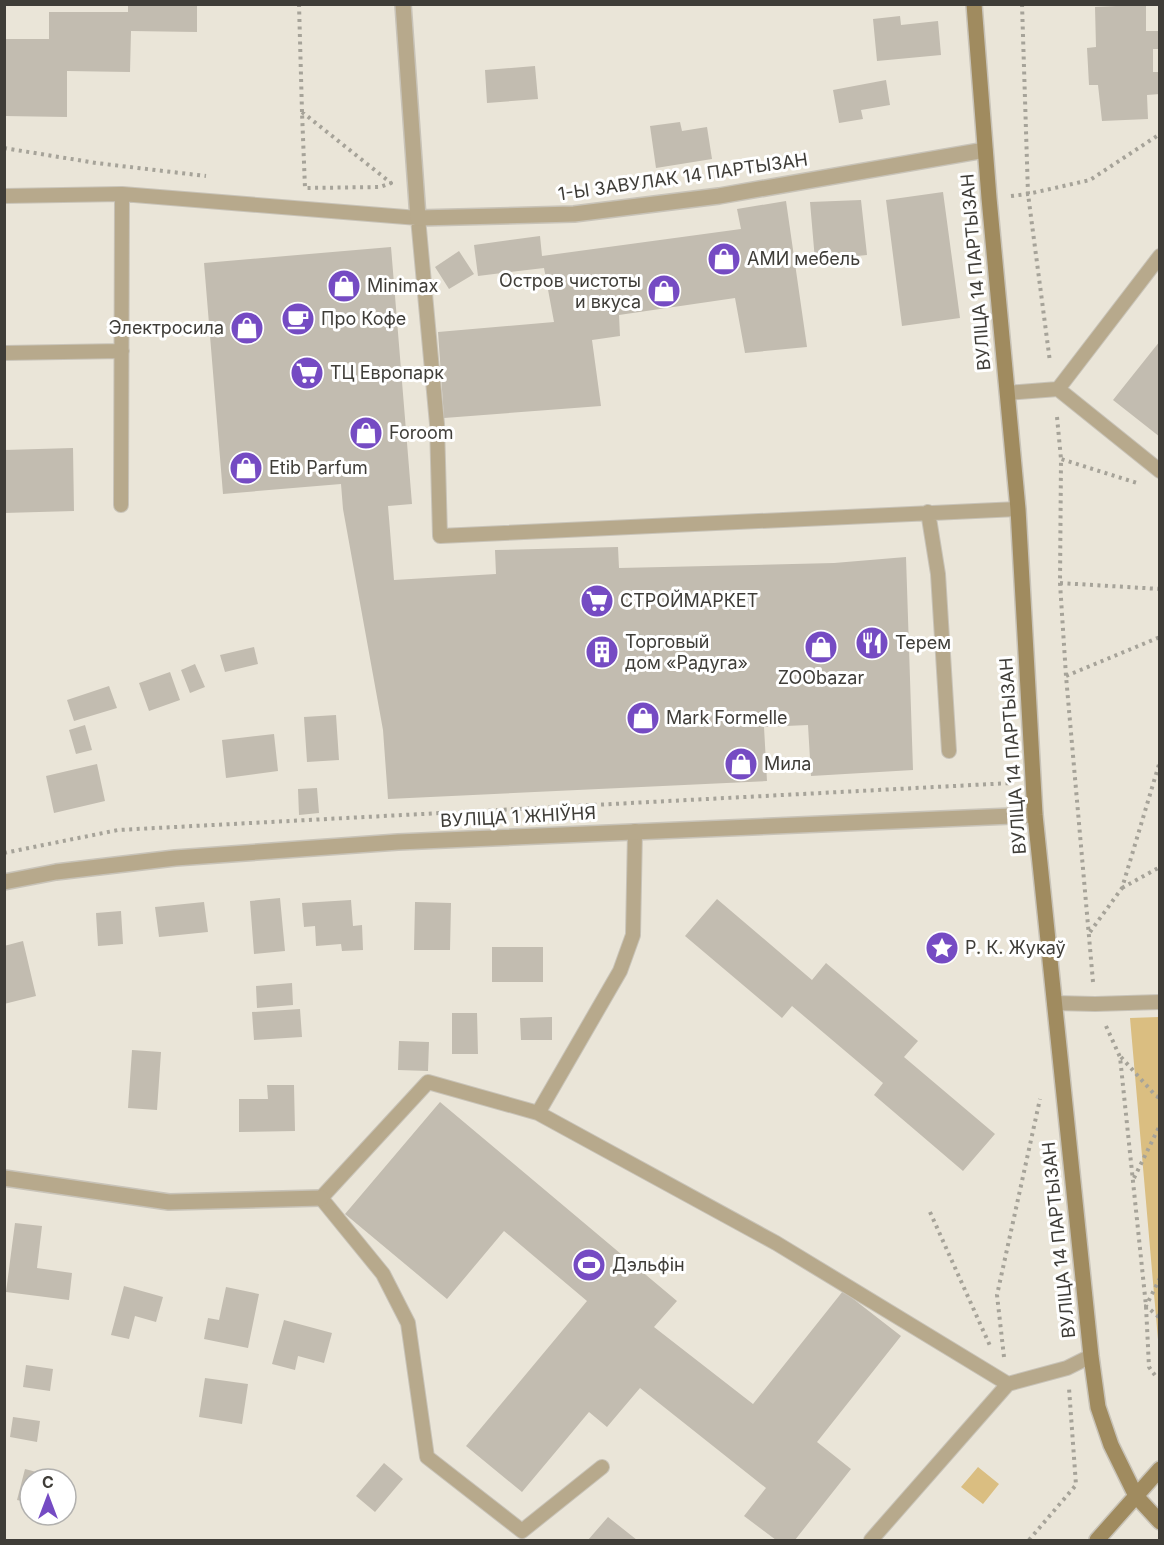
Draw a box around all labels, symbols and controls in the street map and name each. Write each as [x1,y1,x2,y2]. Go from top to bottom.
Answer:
street label: 1-Ы ЗАВУЛАК 14 ПАРТЫЗАН [557,149,809,204]
street label: ВУЛІЦА 14 ПАРТЫЗАН [956,173,995,371]
shop icon: АМИ мебель [706,241,742,277]
place label: АМИ мебель [747,248,860,269]
shop icon: Minimax [326,268,362,304]
place label: Остров чистоты и вкуса [499,270,641,312]
shop icon: Остров чистоты и вкуса [646,273,682,309]
place label: Minimax [367,275,438,296]
cafe icon: Про Кофе [280,301,316,337]
place label: Про Кофе [321,308,406,329]
shop icon: Электросила [229,310,265,346]
place label: Электросила [108,317,224,338]
supermarket icon: ТЦ Европарк [289,355,325,391]
place label: ТЦ Европарк [330,362,444,383]
shop icon: Foroom [348,415,384,451]
place label: Foroom [389,422,454,443]
shop icon: Etib Parfum [228,450,264,486]
place label: Etib Parfum [269,457,368,478]
supermarket icon: СТРОЙМАРКЕТ [579,583,615,619]
place label: СТРОЙМАРКЕТ [620,589,758,611]
restaurant icon: Терем [854,625,890,661]
shop icon: ZOObazar [803,629,839,665]
place label: Торговый дом «Радуга» [625,631,748,673]
place label: Терем [895,632,951,653]
building icon: Торговый дом «Радуга» [584,634,620,670]
street label: ВУЛІЦА 14 ПАРТЫЗАН [995,657,1030,855]
place label: ZOObazar [778,667,864,688]
shop icon: Mark Formelle [625,700,661,736]
place label: Mark Formelle [666,707,788,728]
shop icon: Мила [723,746,759,782]
place label: Мила [764,753,811,774]
street label: ВУЛІЦА 1 ЖНІЎНЯ [439,801,596,831]
place icon: Р. К. Жукаў [924,930,960,966]
place label: Р. К. Жукаў [965,937,1066,958]
street label: ВУЛІЦА 14 ПАРТЫЗАН [1038,1141,1079,1339]
sports icon: Дэльфін [571,1247,607,1283]
place label: Дэльфін [612,1254,685,1275]
north arrow [18,1467,78,1527]
text: С [42,1472,54,1492]

